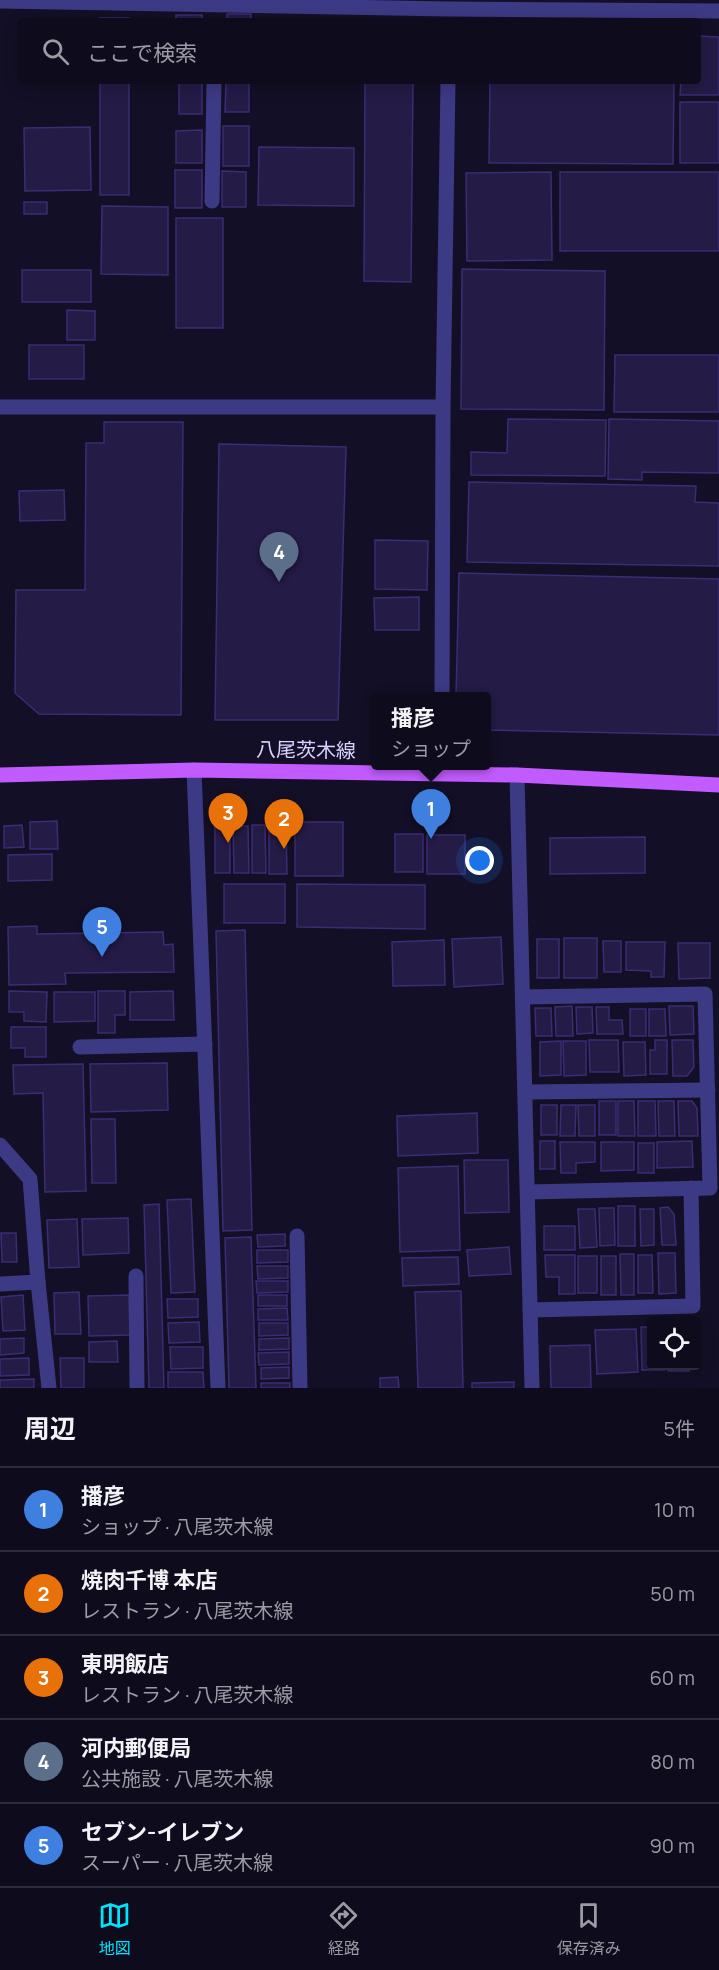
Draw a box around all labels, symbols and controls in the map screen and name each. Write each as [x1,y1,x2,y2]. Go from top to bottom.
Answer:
search box [18,18,701,84]
icon: search [39,35,72,68]
text: ここで検索 [87,38,197,68]
pin: 4 [260,532,298,582]
popup [371,692,491,770]
text: 播彦 [391,703,435,733]
street label: 八尾茨木線 [256,735,356,764]
text: ショップ [391,735,471,762]
pin: 1 [412,790,450,839]
pin: 3 [208,794,248,843]
pin: 2 [264,800,304,849]
your location [465,846,494,875]
pin: 5 [82,908,122,957]
map controls [647,1316,701,1370]
button: locate [647,1316,701,1370]
text: 周辺 [24,1410,76,1446]
text: 5件 [663,1415,695,1442]
text: 播彦 [81,1481,125,1511]
text: 1 [39,1496,48,1523]
text: 10 m [654,1496,695,1523]
text: ショップ · 八尾茨木線 [81,1513,274,1540]
text: 焼肉千博 本店 [81,1565,217,1595]
text: 2 [38,1580,49,1607]
text: 50 m [650,1580,695,1607]
text: レストラン · 八尾茨木線 [81,1597,294,1624]
text: 東明飯店 [81,1649,169,1679]
text: 3 [38,1664,49,1691]
text: 60 m [649,1664,695,1691]
text: レストラン · 八尾茨木線 [81,1681,294,1708]
text: 河内郵便局 [81,1733,191,1763]
text: 4 [37,1748,50,1775]
text: 80 m [650,1748,695,1775]
text: 公共施設 · 八尾茨木線 [81,1765,274,1792]
text: セブン-イレブン [81,1817,244,1847]
text: 5 [38,1832,49,1859]
text: 90 m [649,1832,695,1859]
text: スーパー · 八尾茨木線 [81,1849,273,1876]
tab: 地図 [98,1899,131,1959]
tab: 経路 [327,1899,360,1959]
tab: 保存済み [557,1899,621,1959]

